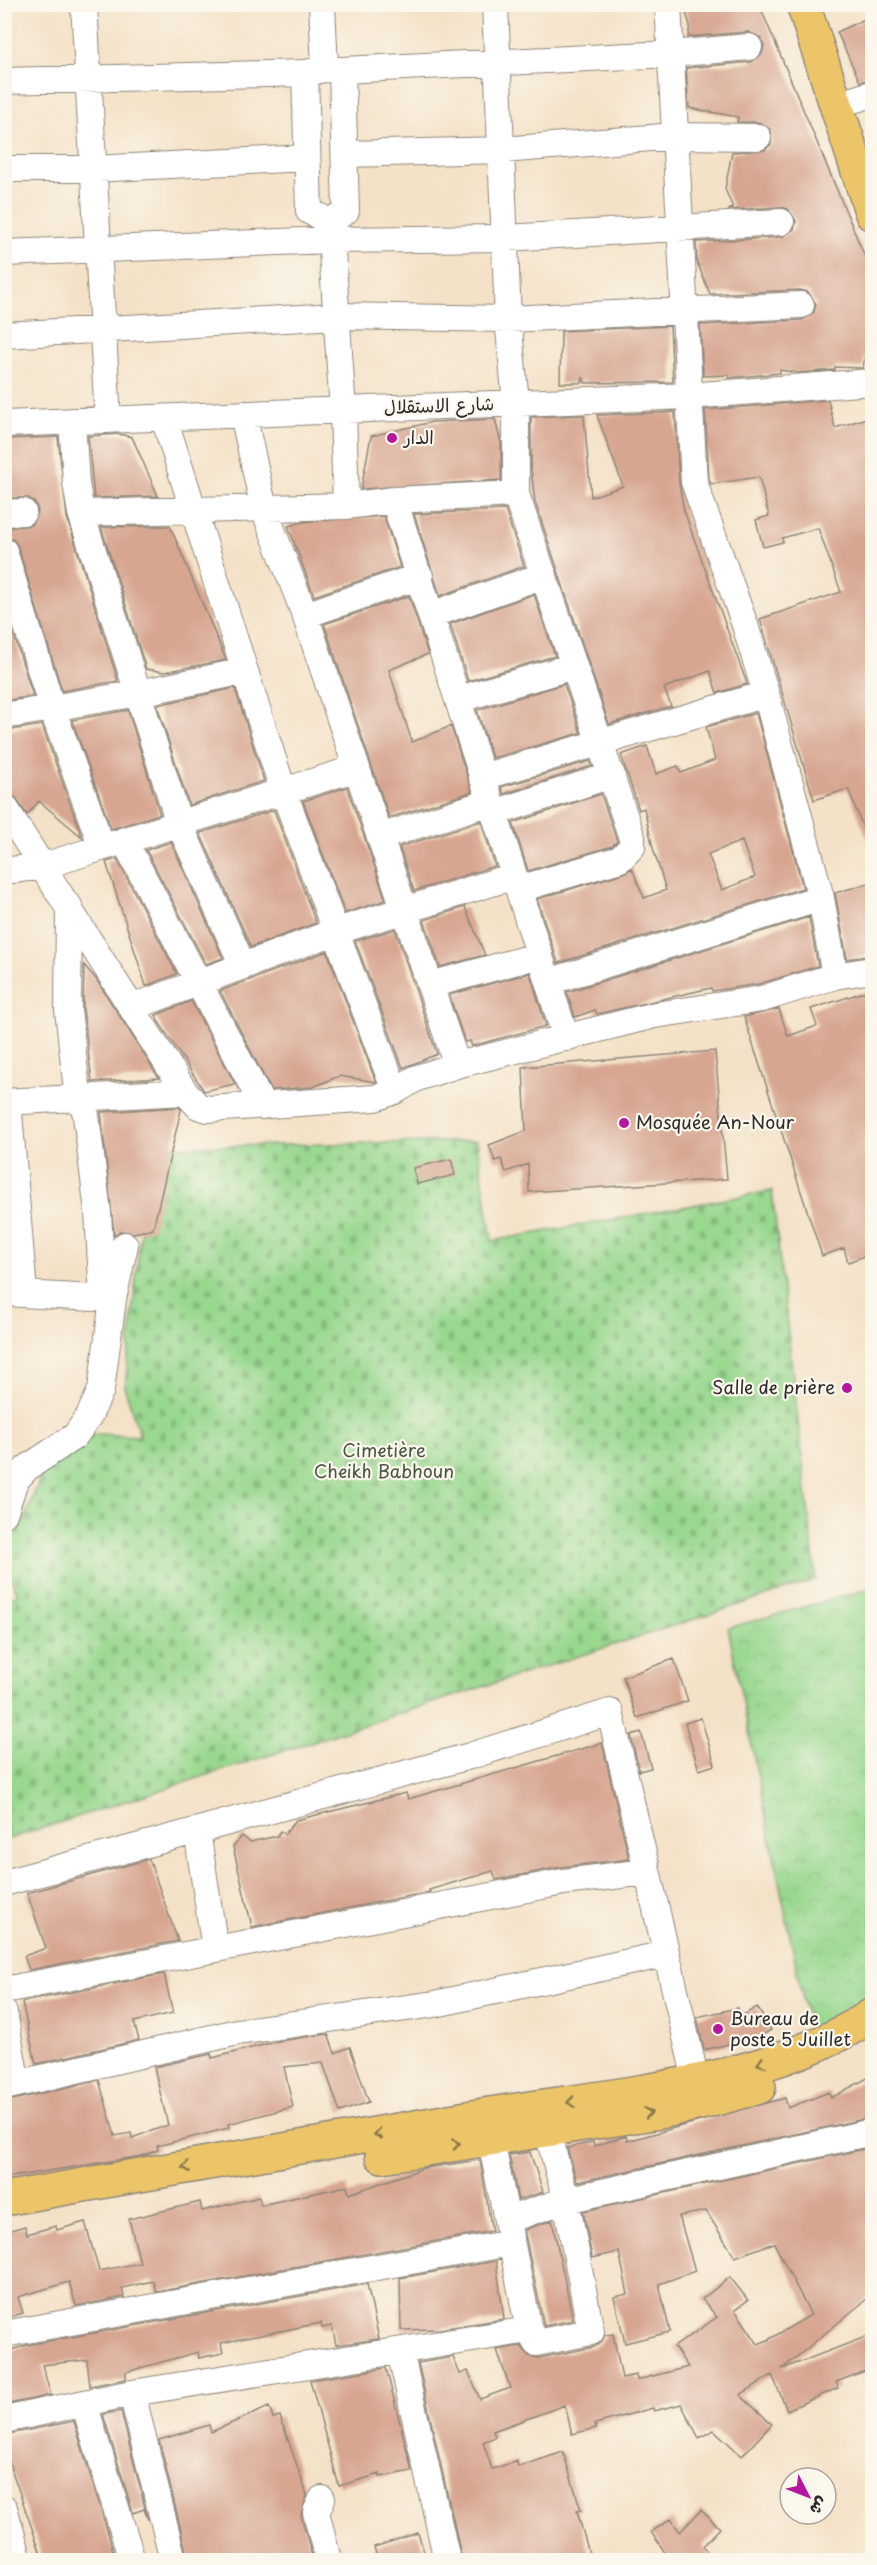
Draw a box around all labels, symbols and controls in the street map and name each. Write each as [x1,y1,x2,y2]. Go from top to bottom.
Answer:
street label: شارع الاستقلال [383,389,495,420]
place label: الدار [402,423,434,450]
marker: الدار [385,431,399,445]
place label: Mosquée An-Nour [636,1108,795,1135]
marker: Mosquée An-Nour [617,1116,631,1130]
place label: Salle de prière [712,1373,835,1400]
marker: Salle de prière [840,1381,854,1395]
park label: Cimetière Cheikh Babhoun [314,1436,454,1484]
place label: Bureau de poste 5 Juillet [730,2004,851,2052]
marker: Bureau de poste 5 Juillet [711,2022,725,2036]
one-way arrow [756,2056,767,2068]
one-way arrow [566,2096,575,2108]
one-way arrow [644,2108,653,2120]
one-way arrow [374,2127,384,2140]
one-way arrow [450,2138,460,2151]
one-way arrow [181,2160,191,2173]
north arrow [778,2466,838,2526]
text: ش [805,2492,835,2521]

